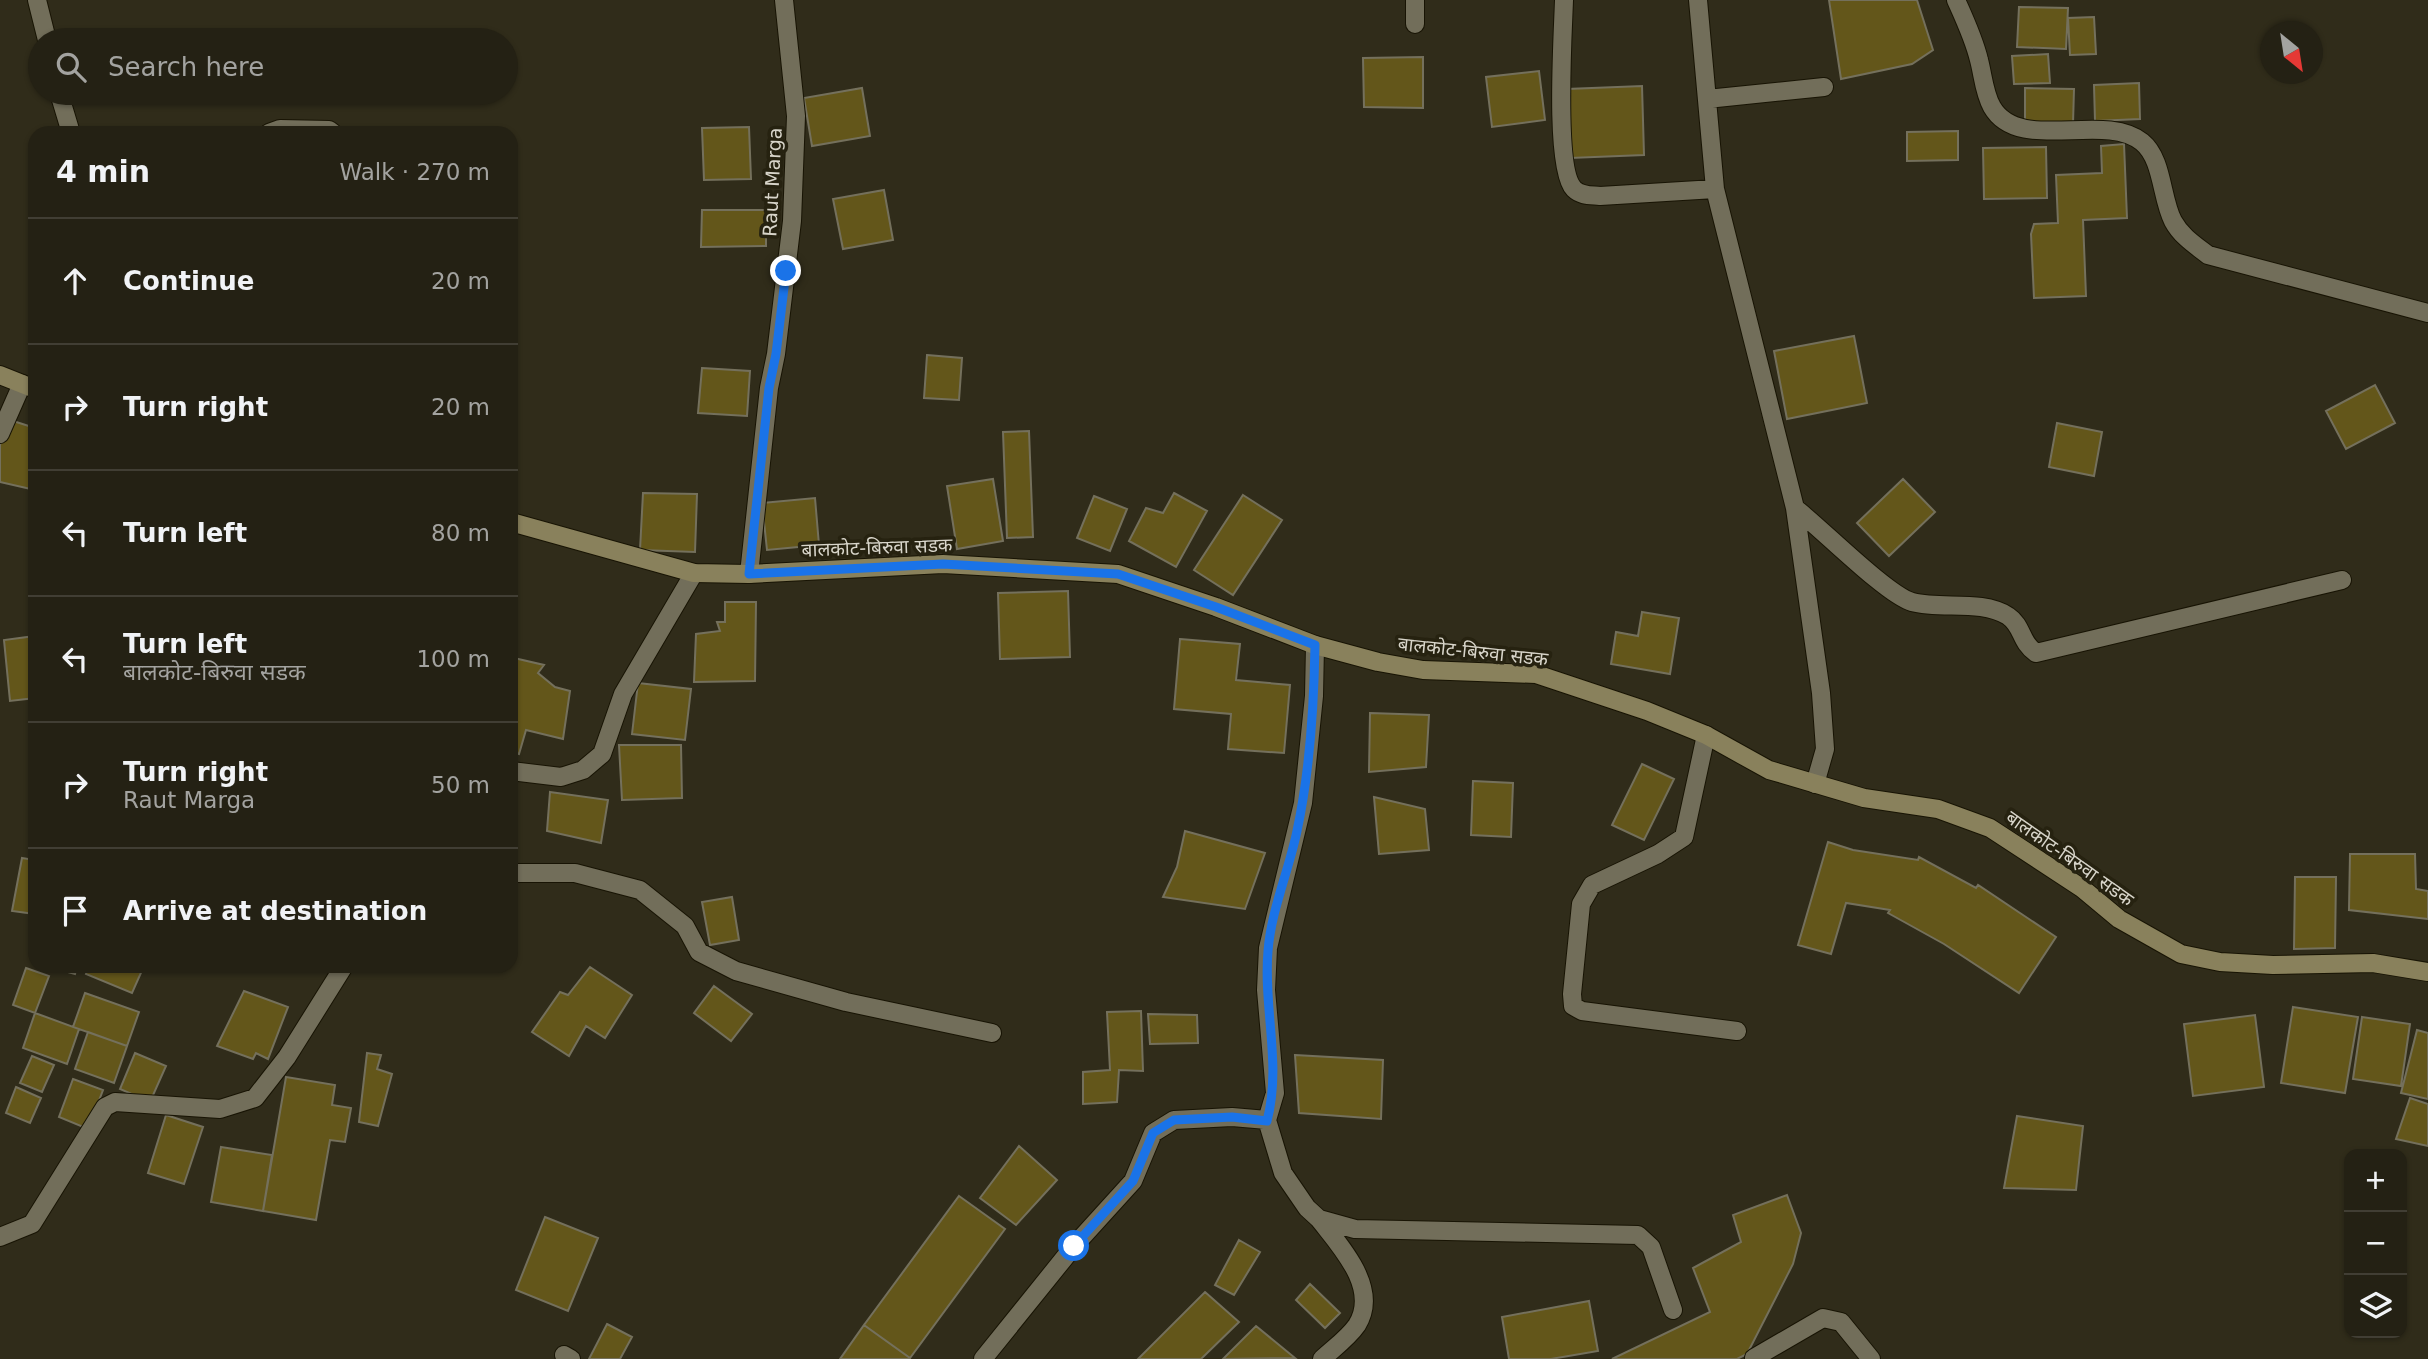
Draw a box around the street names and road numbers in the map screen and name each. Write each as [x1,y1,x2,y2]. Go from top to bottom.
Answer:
street label: Raut Marga [758,127,786,237]
street label: बालकोट-बिरुवा सडक [801,533,953,561]
street label: बालकोट-बिरुवा सडक [1397,632,1550,670]
street label: बालकोट-बिरुवा सडक [2002,806,2138,911]

